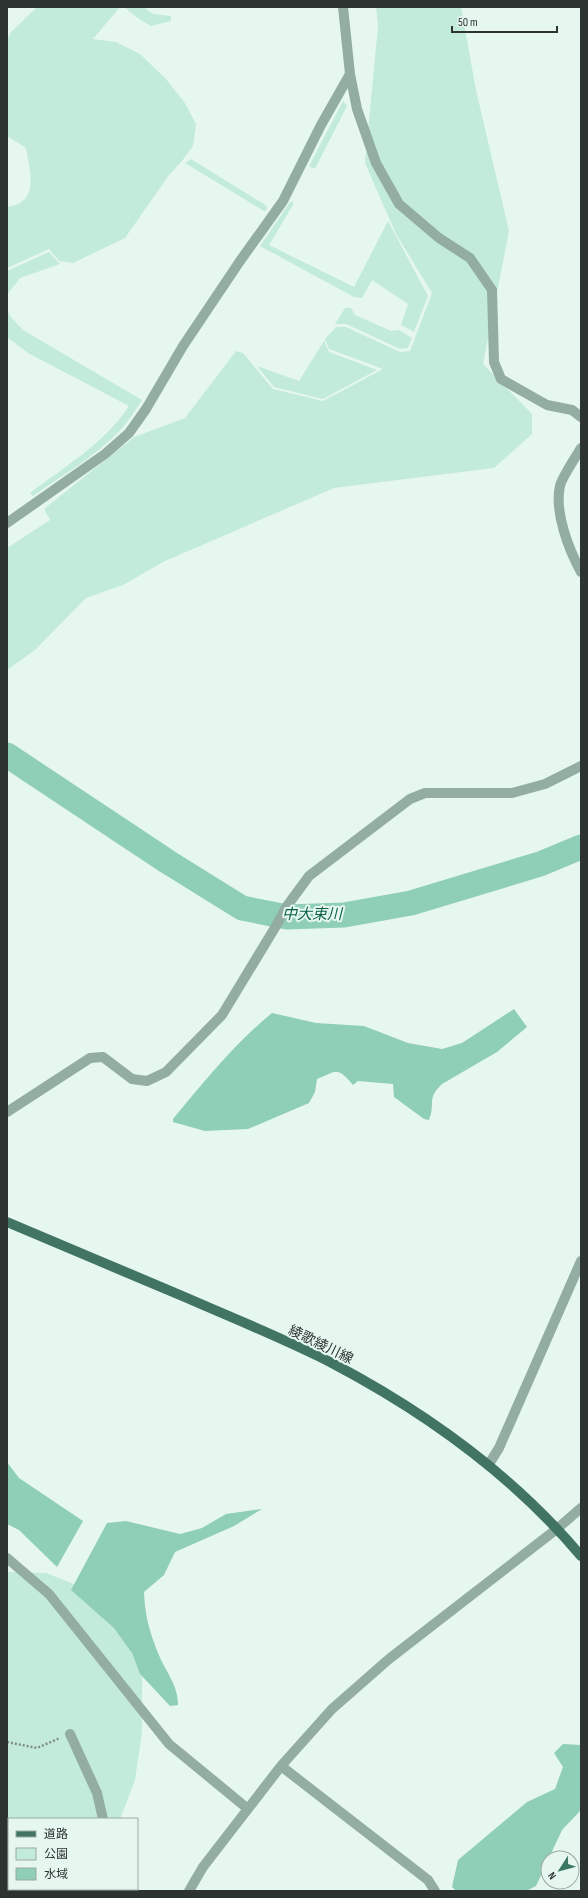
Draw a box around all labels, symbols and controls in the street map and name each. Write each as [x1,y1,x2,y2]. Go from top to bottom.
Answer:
scale bar [452,8,557,34]
text: 50 m [458,15,478,30]
water label: 中大束川 [282,905,344,924]
street label: 綾歌綾川線 [286,1321,356,1367]
legend [8,1818,138,1890]
text: 道路 [44,1827,68,1842]
text: 公園 [44,1847,68,1862]
north arrow [540,1850,580,1890]
text: 水域 [44,1867,68,1882]
text: N [545,1869,559,1882]

